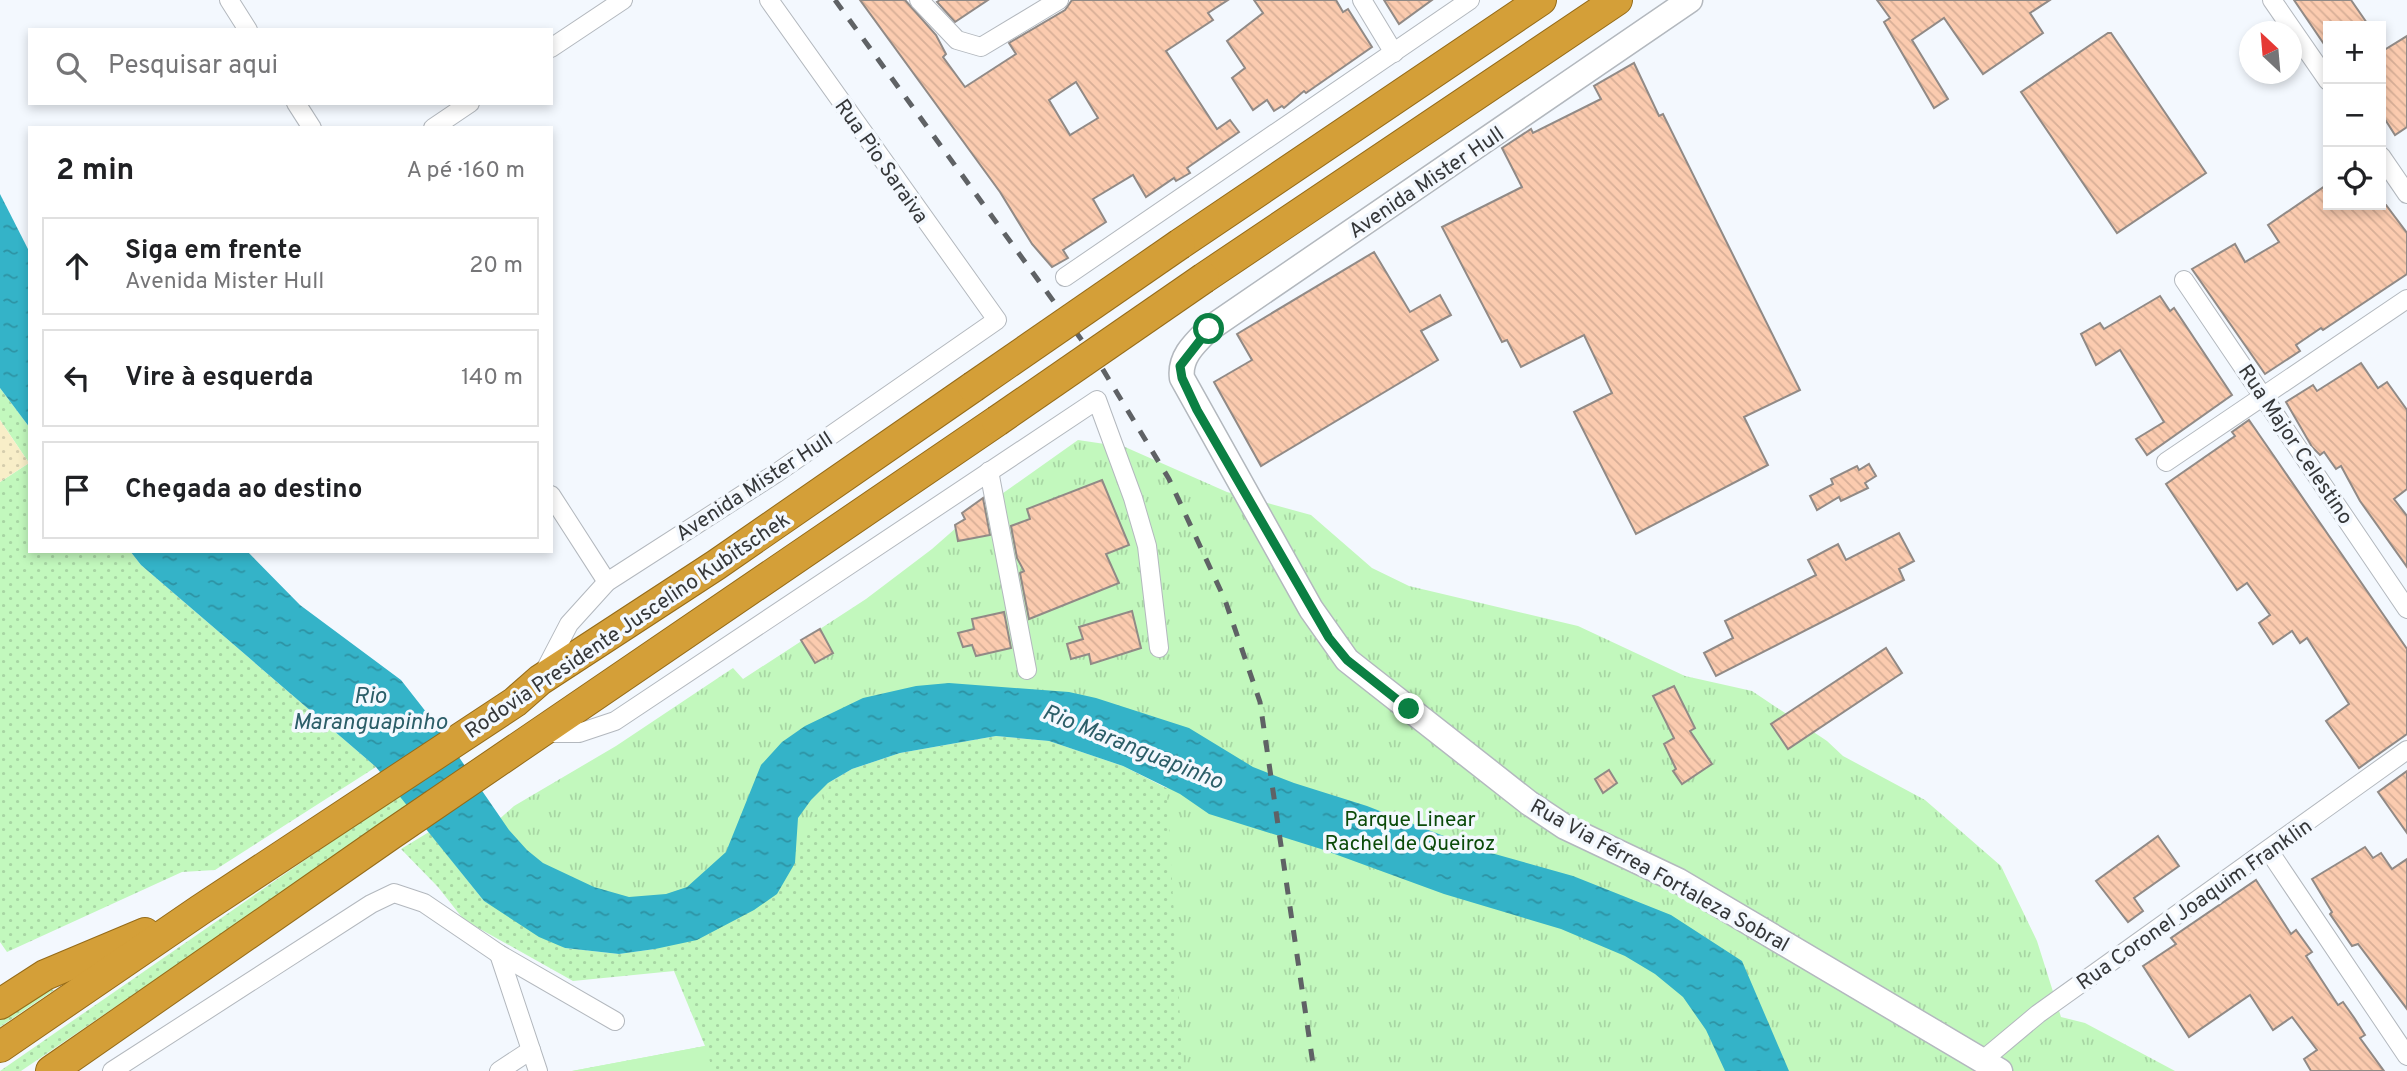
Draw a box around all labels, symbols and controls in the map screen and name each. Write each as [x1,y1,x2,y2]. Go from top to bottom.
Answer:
north arrow [2239,21,2302,84]
map controls [2323,21,2386,210]
button: + [2323,21,2386,84]
search box [28,28,553,105]
icon: search [52,48,90,86]
text: Pesquisar aqui [108,50,278,83]
button: − [2323,84,2386,147]
street label: Rua Pio Saraiva [828,94,934,229]
street label: Avenida Mister Hull [1344,121,1510,245]
button: locate [2323,147,2386,210]
text: 2 min [56,153,134,190]
text: A pé · 160 m [406,157,525,186]
text: Siga em frente [125,235,302,268]
icon: ahead [58,247,96,285]
text: 20 m [469,252,523,281]
text: Avenida Mister Hull [125,268,324,297]
route start [1193,313,1224,344]
icon: left [58,359,96,397]
street label: Rua Major Celestino [2231,360,2358,530]
text: Vire à esquerda [125,362,313,395]
text: 140 m [461,364,523,393]
street label: Avenida Mister Hull [671,426,839,548]
icon: arrive [58,471,96,509]
text: Chegada ao destino [125,474,362,507]
street label: Rodovia Presidente Juscelino Kubitschek [460,507,796,746]
water label: Rio Maranguapinho [293,683,448,738]
route end [1393,693,1424,724]
water label: Rio Maranguapinho [1038,699,1227,798]
street label: Rua Via Férrea Fortaleza Sobral [1525,794,1794,959]
park label: Parque Linear Rachel de Queiroz [1325,807,1495,858]
street label: Rua Coronel Joaquim Franklin [2072,813,2318,997]

